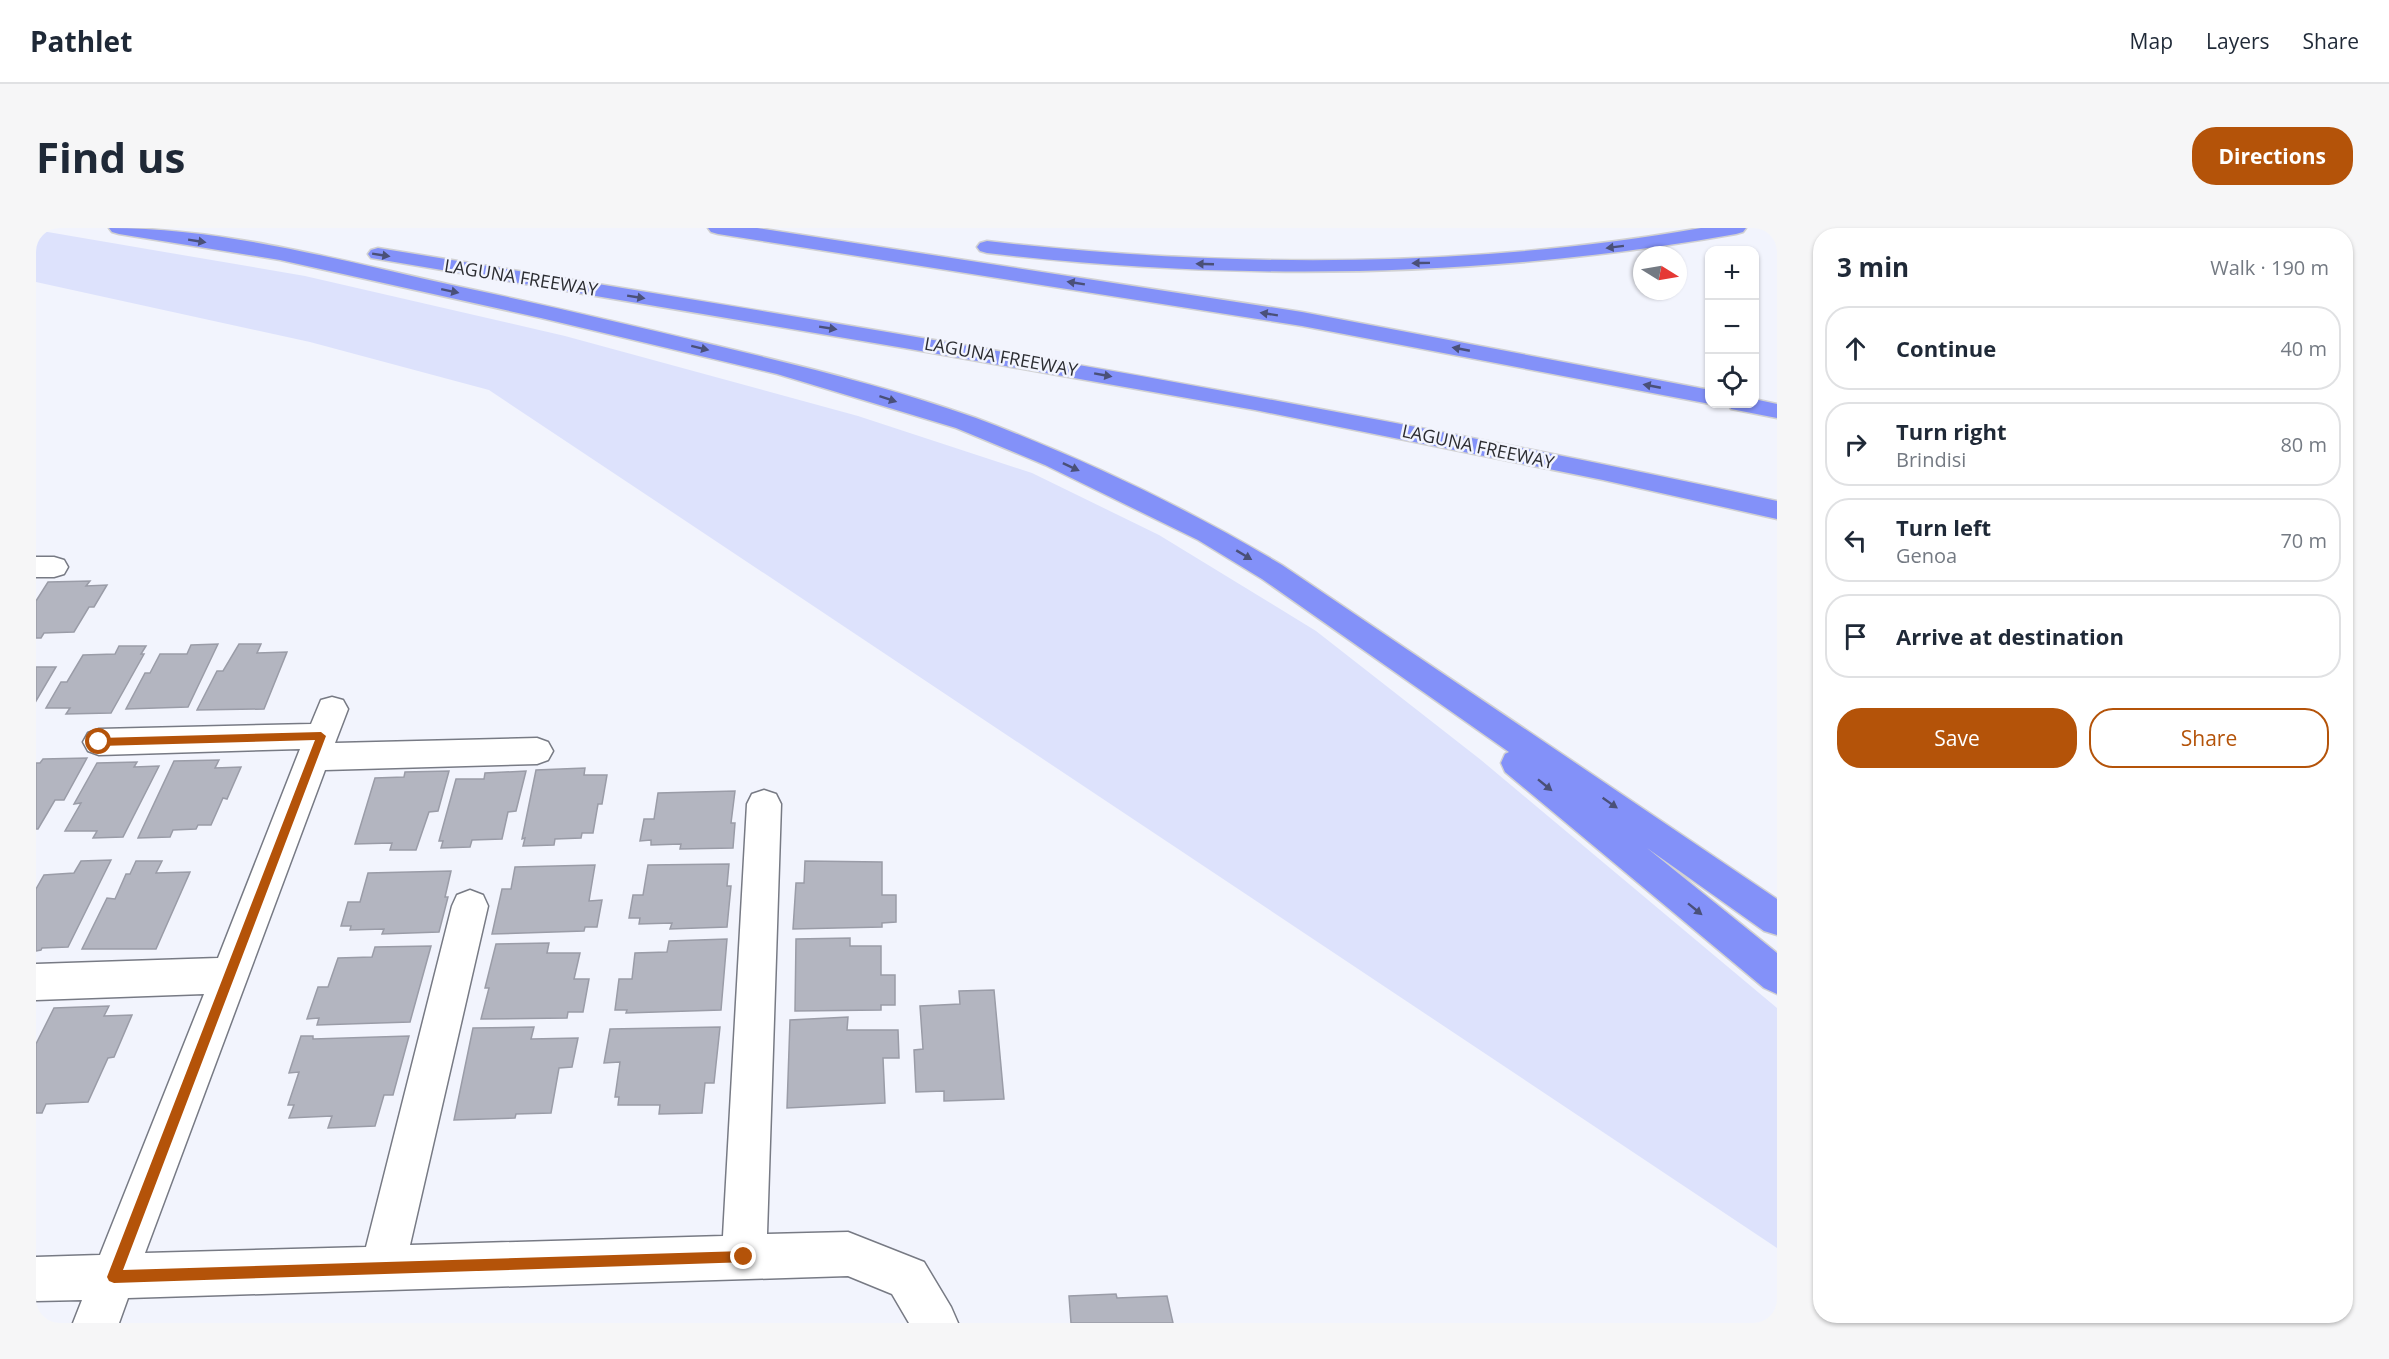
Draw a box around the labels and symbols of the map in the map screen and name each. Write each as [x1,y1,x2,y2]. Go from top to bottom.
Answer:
one-way arrow [188,236,207,245]
one-way arrow [1605,242,1624,252]
north arrow [1633,246,1687,300]
one-way arrow [372,250,391,259]
street label: LAGUNA FREEWAY [443,253,601,301]
one-way arrow [1411,258,1430,268]
one-way arrow [1195,259,1214,268]
one-way arrow [1067,278,1086,287]
one-way arrow [441,287,460,296]
one-way arrow [626,292,645,301]
one-way arrow [1259,309,1278,318]
one-way arrow [819,324,838,333]
street label: LAGUNA FREEWAY [923,331,1081,381]
one-way arrow [691,343,709,353]
one-way arrow [1451,344,1470,353]
one-way arrow [1094,371,1113,380]
one-way arrow [1642,381,1661,390]
one-way arrow [879,395,897,404]
street label: LAGUNA FREEWAY [1400,418,1557,474]
one-way arrow [1062,462,1079,471]
one-way arrow [1236,550,1253,560]
route start [85,728,111,754]
one-way arrow [1537,779,1553,792]
one-way arrow [1602,797,1618,808]
one-way arrow [1687,902,1702,915]
route end [730,1243,756,1269]

